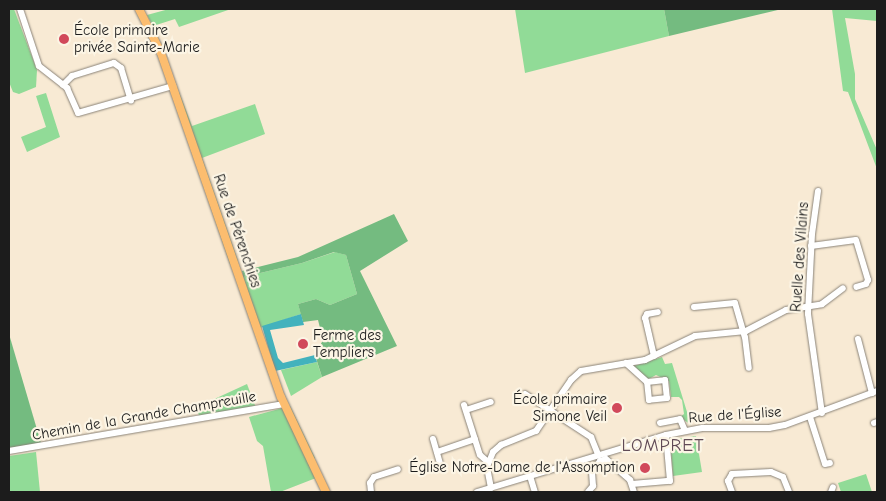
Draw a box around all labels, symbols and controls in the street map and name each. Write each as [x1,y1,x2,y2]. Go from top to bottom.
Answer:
place label: École primaire privée Sainte-Marie [74,21,200,56]
marker: École primaire privée Sainte-Marie [58,33,70,45]
street label: Rue de Pérenchies [209,172,265,290]
street label: Ruelle des Vilains [787,201,813,313]
place label: Ferme des Templiers [313,326,381,361]
marker: Ferme des Templiers [297,338,309,350]
street label: Chemin de la Grande Champreuille [31,387,257,445]
place label: École primaire Simone Veil [513,390,607,425]
marker: École primaire Simone Veil [611,402,623,414]
street label: Rue de l'Église [688,403,782,427]
district label: LOMPRET [621,435,705,457]
place label: Église Notre-Dame de l'Assomption [409,459,635,477]
marker: Église Notre-Dame de l'Assomption [639,462,651,474]

